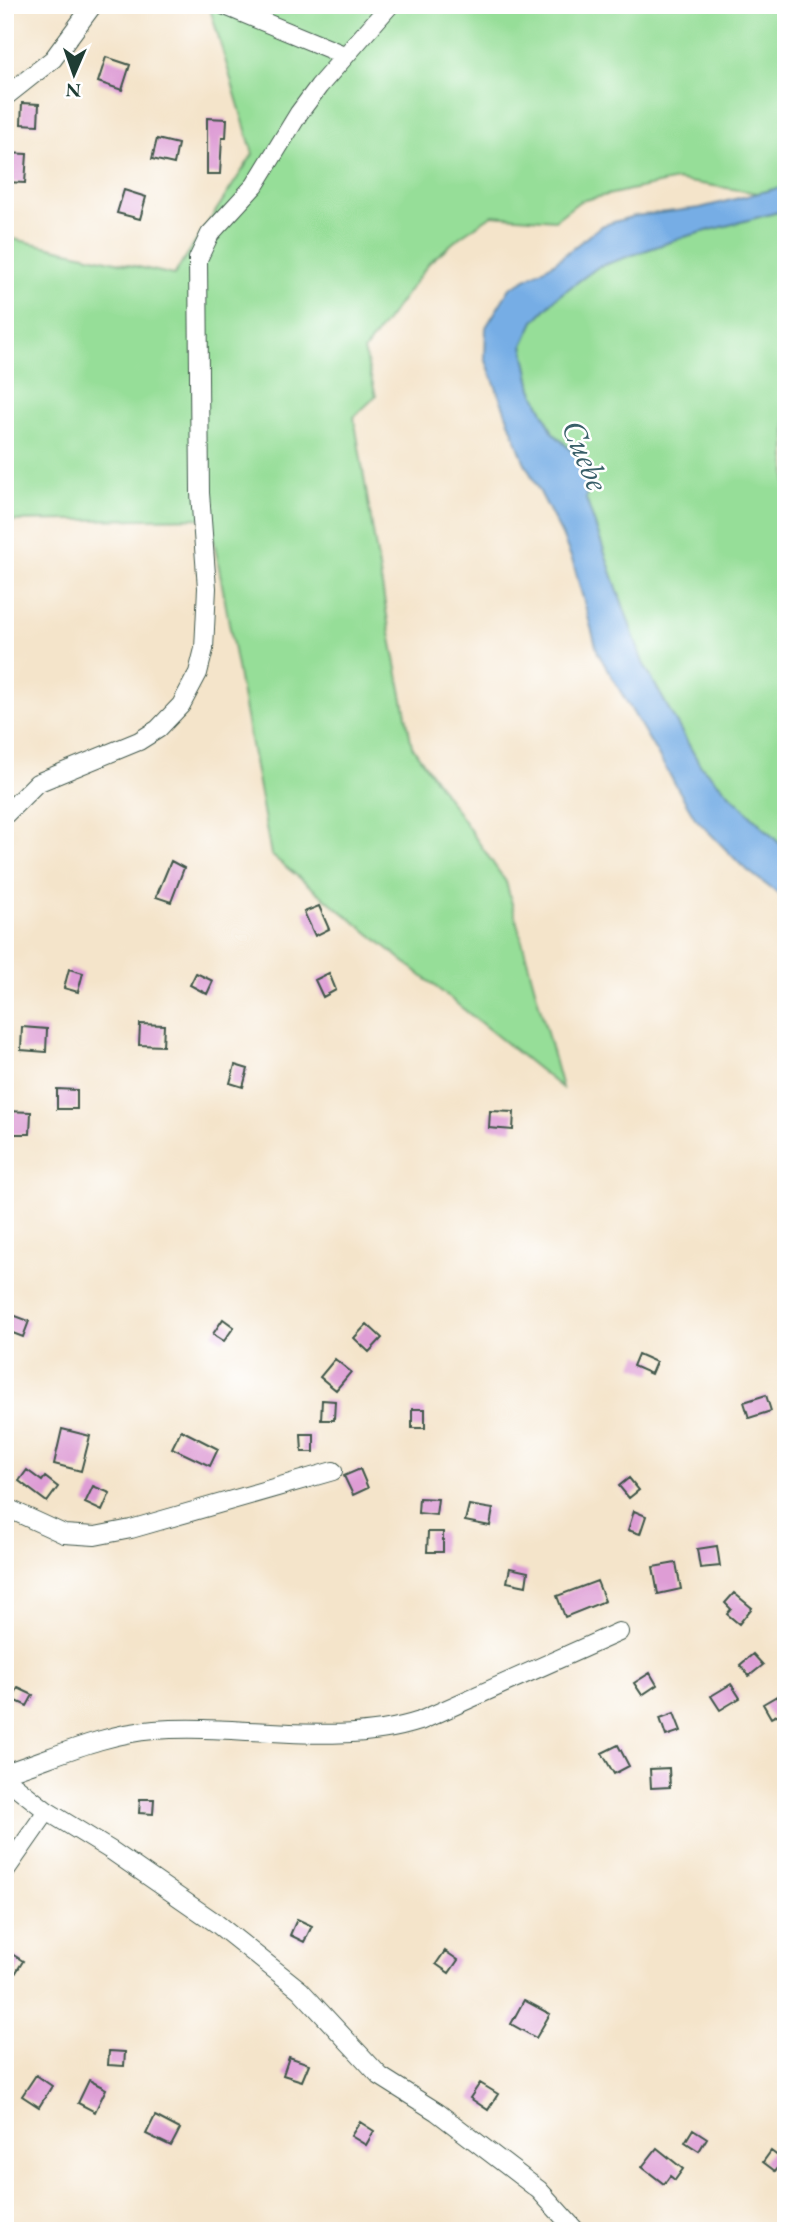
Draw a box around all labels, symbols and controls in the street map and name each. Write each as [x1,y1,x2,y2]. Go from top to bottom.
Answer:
north arrow [38,38,108,108]
text: N [65,78,82,103]
water label: Cuebe [552,413,620,498]

